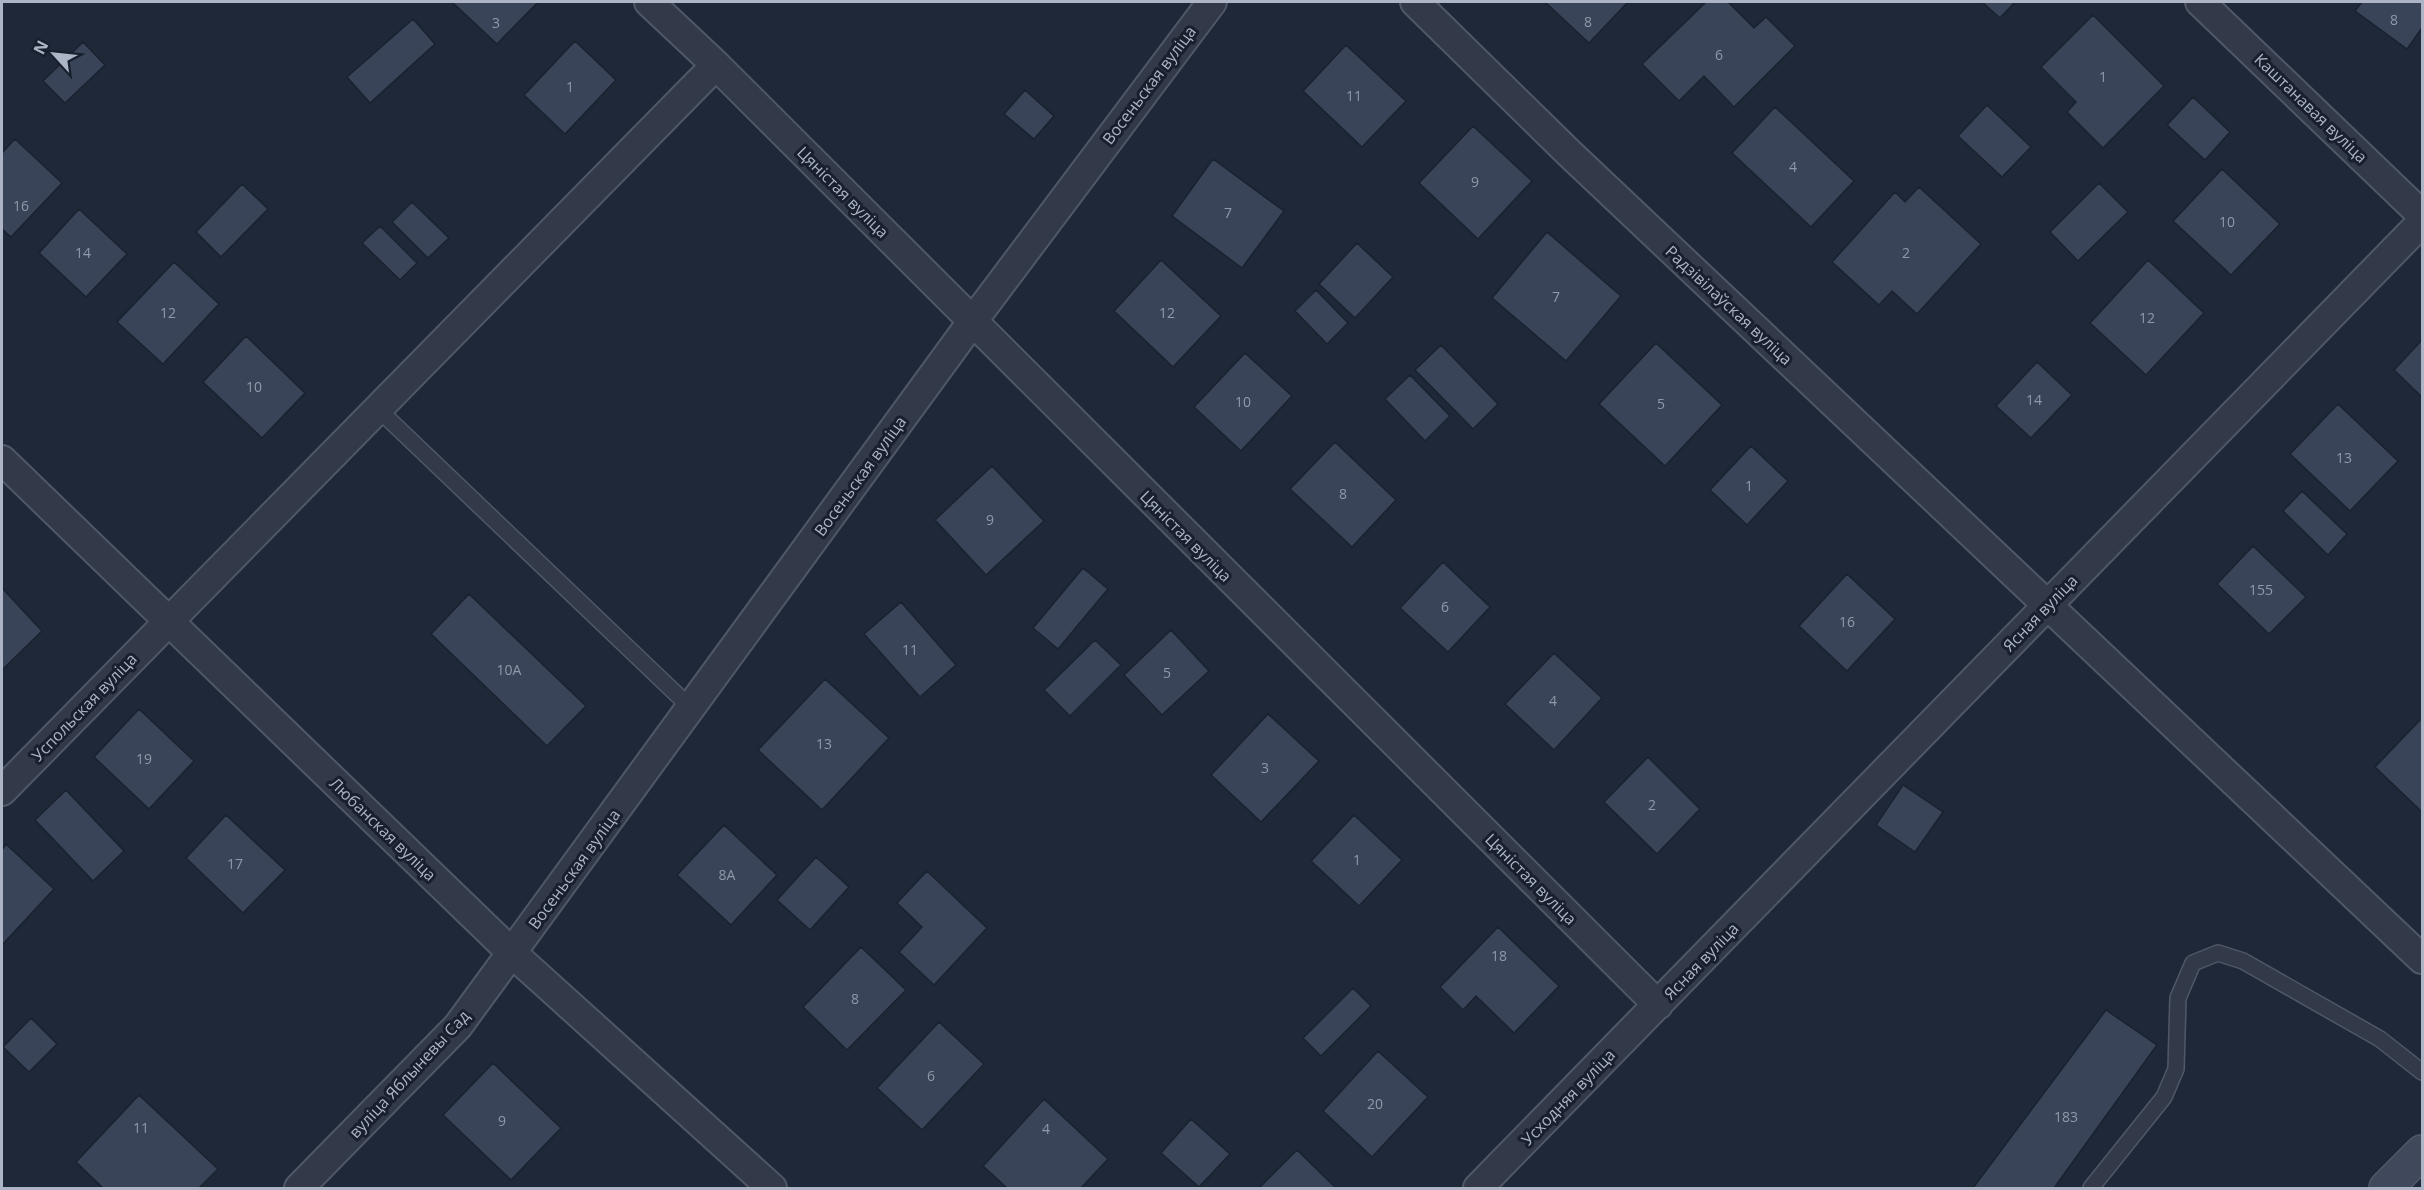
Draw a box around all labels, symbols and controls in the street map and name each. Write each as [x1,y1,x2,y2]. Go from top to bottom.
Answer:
house number: 8 [2390,10,2398,29]
house number: 8 [1584,12,1592,31]
house number: 3 [492,13,500,32]
street label: Восеньская вуліца [1097,21,1201,149]
north arrow [24,24,84,84]
text: N [28,36,53,58]
house number: 6 [1715,45,1723,64]
street label: Каштанавая вуліца [2250,48,2372,168]
house number: 1 [2099,67,2107,86]
house number: 1 [566,77,574,96]
house number: 11 [1346,86,1362,105]
street label: Цяністая вуліца [792,141,894,243]
house number: 4 [1789,157,1797,176]
house number: 9 [1471,172,1479,191]
house number: 16 [13,196,29,215]
house number: 7 [1224,203,1232,222]
house number: 10 [2219,212,2235,231]
street label: Радзівілаўская вуліца [1661,240,1797,370]
house number: 14 [75,243,91,262]
house number: 2 [1902,243,1910,262]
house number: 7 [1552,287,1560,306]
house number: 12 [160,303,176,322]
house number: 12 [1159,303,1175,322]
house number: 12 [2139,308,2155,327]
house number: 10 [246,377,262,396]
house number: 14 [2026,390,2042,409]
house number: 10 [1235,392,1251,411]
house number: 5 [1657,394,1665,413]
street label: Восеньская вуліца [809,412,911,540]
house number: 13 [2336,448,2352,467]
house number: 1 [1745,476,1753,495]
house number: 8 [1339,484,1347,503]
street label: Цяністая вуліца [1135,485,1237,587]
house number: 9 [986,510,994,529]
street label: Ясная вуліца [1998,570,2082,656]
house number: 155 [2249,580,2273,599]
house number: 6 [1441,597,1449,616]
house number: 16 [1839,612,1855,631]
house number: 11 [902,640,918,659]
street label: Успольская вуліца [26,648,142,766]
house number: 10А [497,660,522,679]
house number: 5 [1163,663,1171,682]
house number: 4 [1549,691,1557,710]
house number: 13 [816,734,832,753]
house number: 19 [136,749,152,768]
house number: 3 [1261,758,1269,777]
street label: Любанская вуліца [325,772,441,886]
house number: 2 [1648,795,1656,814]
street label: Восеньская вуліца [523,805,625,933]
street label: Цяністая вуліца [1480,828,1582,930]
house number: 1 [1353,850,1361,869]
house number: 17 [227,854,243,873]
house number: 8А [719,865,736,884]
street label: Ясная вуліца [1659,918,1743,1004]
house number: 18 [1491,946,1507,965]
house number: 8 [851,989,859,1008]
street label: вуліца Яблыневы Сад [344,1005,474,1143]
street label: Усходняя вуліца [1516,1044,1620,1150]
house number: 6 [927,1066,935,1085]
house number: 20 [1367,1094,1383,1113]
house number: 183 [2054,1107,2078,1126]
house number: 9 [498,1111,506,1130]
house number: 11 [133,1118,149,1137]
house number: 4 [1042,1119,1050,1138]

